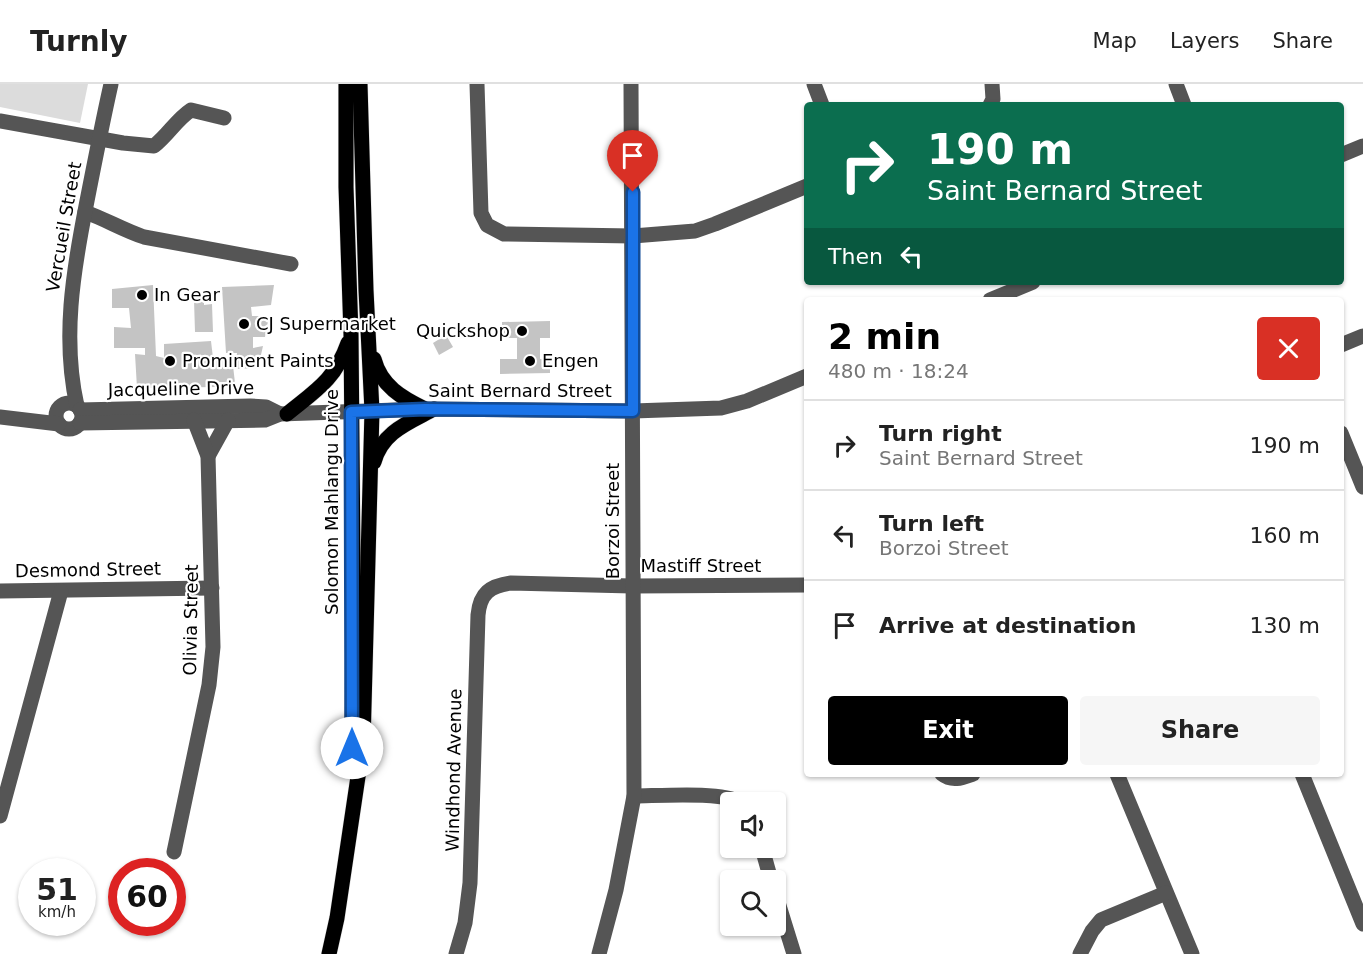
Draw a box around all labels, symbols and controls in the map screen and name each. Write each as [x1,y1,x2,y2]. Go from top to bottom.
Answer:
text: Turnly [30,25,128,58]
text: Map [1093,29,1137,53]
text: Layers [1170,29,1239,53]
text: Share [1272,29,1333,53]
text: 190 m [927,125,1073,174]
icon: right [828,126,906,204]
pin [607,130,658,192]
icon: arrive [616,139,649,172]
street label: Vercueil Street [42,160,85,294]
text: Saint Bernard Street [927,175,1202,206]
icon: left [895,240,928,273]
text: Then [828,244,883,269]
place label: In Gear [154,284,220,305]
marker: In Gear [135,288,149,302]
place label: CJ Supermarket [256,313,396,334]
text: 2 min [828,316,941,357]
marker: CJ Supermarket [237,317,251,331]
button: close [1257,317,1320,380]
place label: Quickshop [416,320,510,341]
marker: Quickshop [515,324,529,338]
place label: Prominent Paints [182,350,334,371]
place label: Engen [542,350,599,371]
marker: Prominent Paints [163,354,177,368]
marker: Engen [523,354,537,368]
text: 480 m · 18:24 [828,359,969,383]
street label: Jacqueline Drive [107,377,254,400]
street label: Saint Bernard Street [428,380,612,401]
street label: Solomon Mahlangu Drive [321,389,342,615]
text: Turn right [879,421,1002,446]
icon: right [828,429,861,462]
text: 190 m [1250,433,1320,458]
text: Saint Bernard Street [879,446,1083,470]
street label: Borzoi Street [602,463,623,579]
text: Turn left [879,511,984,536]
icon: left [828,519,861,552]
text: 160 m [1250,523,1320,548]
text: Borzoi Street [879,536,1009,560]
street label: Mastiff Street [641,555,761,576]
street label: Desmond Street [15,558,161,581]
street label: Olivia Street [179,564,202,676]
icon: arrive [828,609,861,642]
text: Arrive at destination [879,613,1136,638]
text: 130 m [1250,613,1320,638]
street label: Windhond Avenue [442,688,465,852]
button: Exit [828,696,1068,765]
button: Share [1080,696,1320,765]
position arrow [320,716,384,780]
map controls [720,792,786,936]
button: sound [720,792,786,858]
speed limit sign: 60 [108,858,186,936]
button: search [720,870,786,936]
text: 51 [36,872,78,907]
text: km/h [38,903,76,921]

